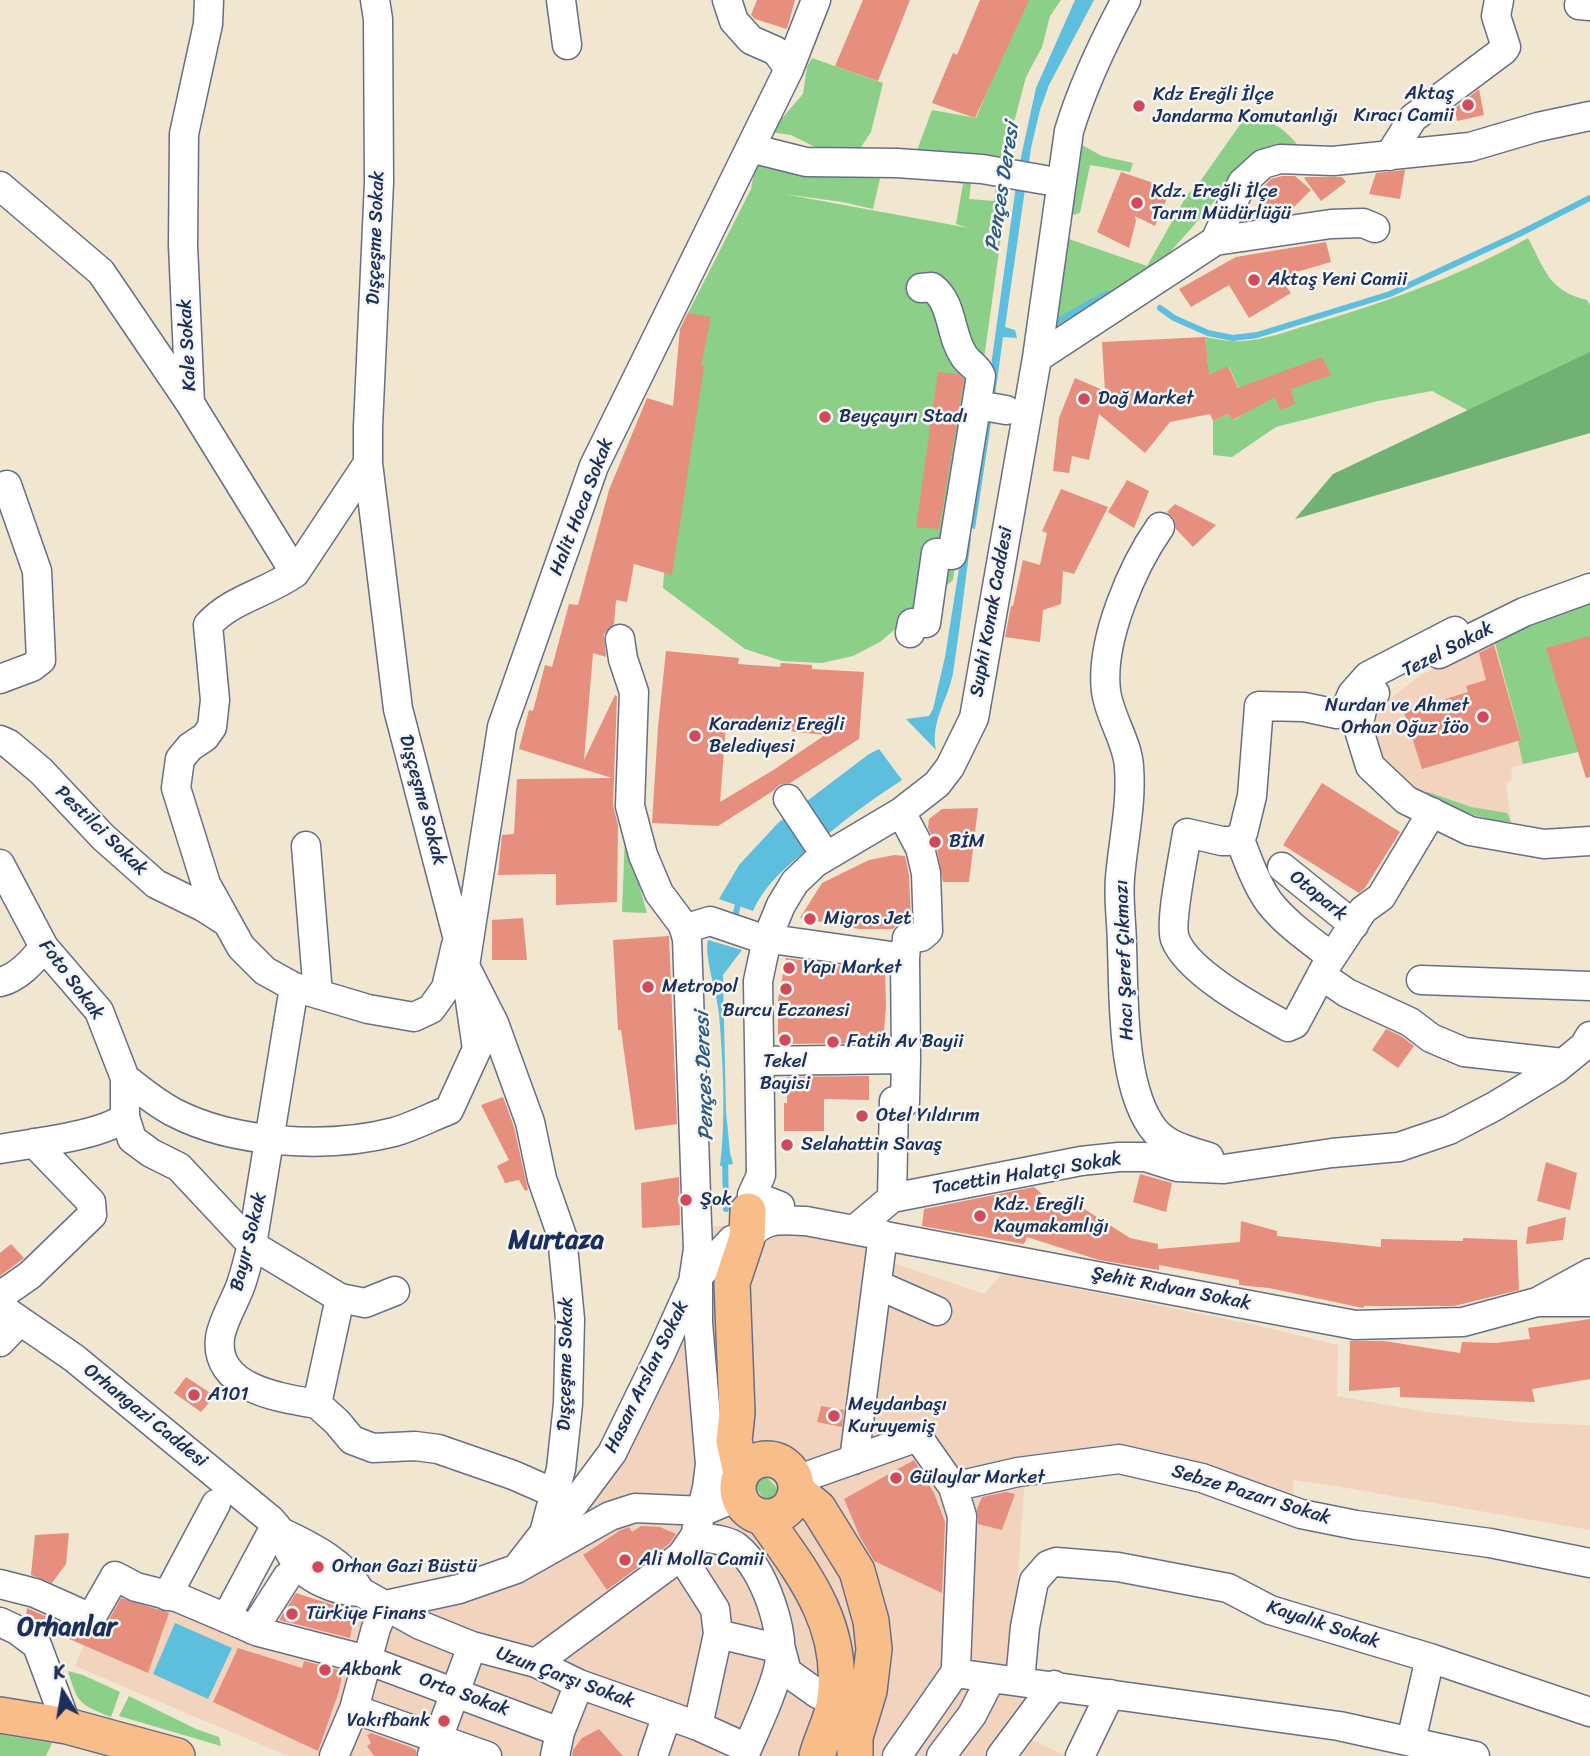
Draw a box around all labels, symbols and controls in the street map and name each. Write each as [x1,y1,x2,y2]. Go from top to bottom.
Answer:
place label: Aktaş Kıracı Camii [1354,83,1454,127]
place label: Kdz Ereğli İlçe Jandarma Komutanlığı [1153,84,1338,128]
marker: Aktaş Kıracı Camii [1460,97,1476,113]
marker: Kdz Ereğli İlçe Jandarma Komutanlığı [1131,98,1147,114]
water label: Pençes Deresi [980,121,1026,253]
street label: Dışçeşme Sokak [362,171,390,305]
place label: Kdz. Ereğli İlçe Tarım Müdürlüğü [1151,181,1291,225]
marker: Kdz. Ereğli İlçe Tarım Müdürlüğü [1129,195,1145,211]
place label: Aktaş Yeni Camii [1268,269,1407,291]
marker: Aktaş Yeni Camii [1246,272,1262,288]
street label: Kale Sokak [174,298,202,392]
place label: Dağ Market [1098,388,1194,410]
marker: Dağ Market [1076,391,1092,407]
place label: Beyçayırı Stadı [839,406,968,428]
marker: Beyçayırı Stadı [817,409,833,425]
street label: Halit Hoca Sokak [545,435,619,579]
street label: Suphi Konak Caddesi [966,525,1018,699]
street label: Tezel Sokak [1399,617,1497,683]
place label: Nurdan ve Ahmet Orhan Oğuz İöo [1325,695,1469,739]
marker: Nurdan ve Ahmet Orhan Oğuz İöo [1475,709,1491,725]
place label: Karadeniz Ereğli Belediyesi [709,714,844,758]
marker: Karadeniz Ereğli Belediyesi [687,728,703,744]
street label: Dışçeşme Sokak [394,732,450,868]
street label: Pestilci Sokak [50,781,152,881]
place label: BİM [949,831,985,853]
marker: BİM [927,834,943,850]
street label: Otopark [1285,866,1351,926]
street label: Hacı Şeref Çıkmazı [1111,879,1139,1041]
place label: Migros Jet [824,908,911,930]
marker: Migros Jet [802,911,818,927]
street label: Foto Sokak [34,936,108,1024]
place label: Yapı Market [803,957,902,979]
marker: Yapı Market [781,960,797,976]
place label: Metropol [662,976,738,998]
marker: Metropol [640,979,656,995]
marker: Burcu Eczanesi [778,981,794,997]
place label: Burcu Eczanesi [722,1000,850,1022]
water label: Pençes Deresi [690,1011,720,1141]
place label: Fatih Av Bayii [847,1031,963,1053]
marker: Tekel Bayisi [777,1032,793,1048]
marker: Fatih Av Bayii [825,1034,841,1050]
place label: Tekel Bayisi [760,1051,810,1095]
place label: Otel Yıldırım [876,1105,980,1127]
marker: Otel Yıldırım [854,1108,870,1124]
place label: Selahattin Savaş [801,1134,942,1156]
marker: Selahattin Savaş [779,1137,795,1153]
street label: Tacettin Halatçı Sokak [931,1148,1123,1200]
place label: Şok [700,1189,732,1211]
street label: Bayır Sokak [226,1190,272,1294]
marker: Şok [678,1192,694,1208]
place label: Kdz. Ereğli Kaymakamlığı [994,1194,1109,1238]
marker: Kdz. Ereğli Kaymakamlığı [972,1208,988,1224]
district label: Murtaza [508,1225,604,1257]
street label: Şehit Rıdvan Sokak [1089,1262,1253,1316]
street label: Dışçeşme Sokak [553,1297,579,1431]
street label: Hasan Arslan Sokak [600,1297,694,1457]
street label: Orhangazi Caddesi [79,1359,211,1473]
place label: A101 [208,1384,249,1406]
marker: A101 [186,1387,202,1403]
place label: Meydanbaşı Kuruyemiş [848,1394,947,1438]
marker: Meydanbaşı Kuruyemiş [826,1408,842,1424]
street label: Sebze Pazarı Sokak [1169,1460,1333,1530]
place label: Gülaylar Market [910,1467,1045,1489]
marker: Gülaylar Market [888,1470,904,1486]
place label: Ali Molla Camii [639,1549,764,1571]
marker: Ali Molla Camii [617,1552,633,1568]
place label: Orhan Gazi Büstü [332,1556,477,1578]
marker: Orhan Gazi Büstü [310,1559,326,1575]
street label: Kayalık Sokak [1264,1596,1382,1654]
place label: Türkiye Finans [306,1603,426,1625]
marker: Türkiye Finans [284,1606,300,1622]
district label: Orhanlar [17,1612,117,1644]
street label: Uzun Çarşı Sokak [493,1642,637,1714]
text: K [50,1655,68,1689]
north arrow [28,1658,98,1728]
place label: Akbank [339,1659,402,1681]
marker: Akbank [317,1662,333,1678]
street label: Orta Sokak [416,1668,512,1722]
place label: Vakıfbank [347,1710,430,1732]
marker: Vakıfbank [436,1713,452,1729]

